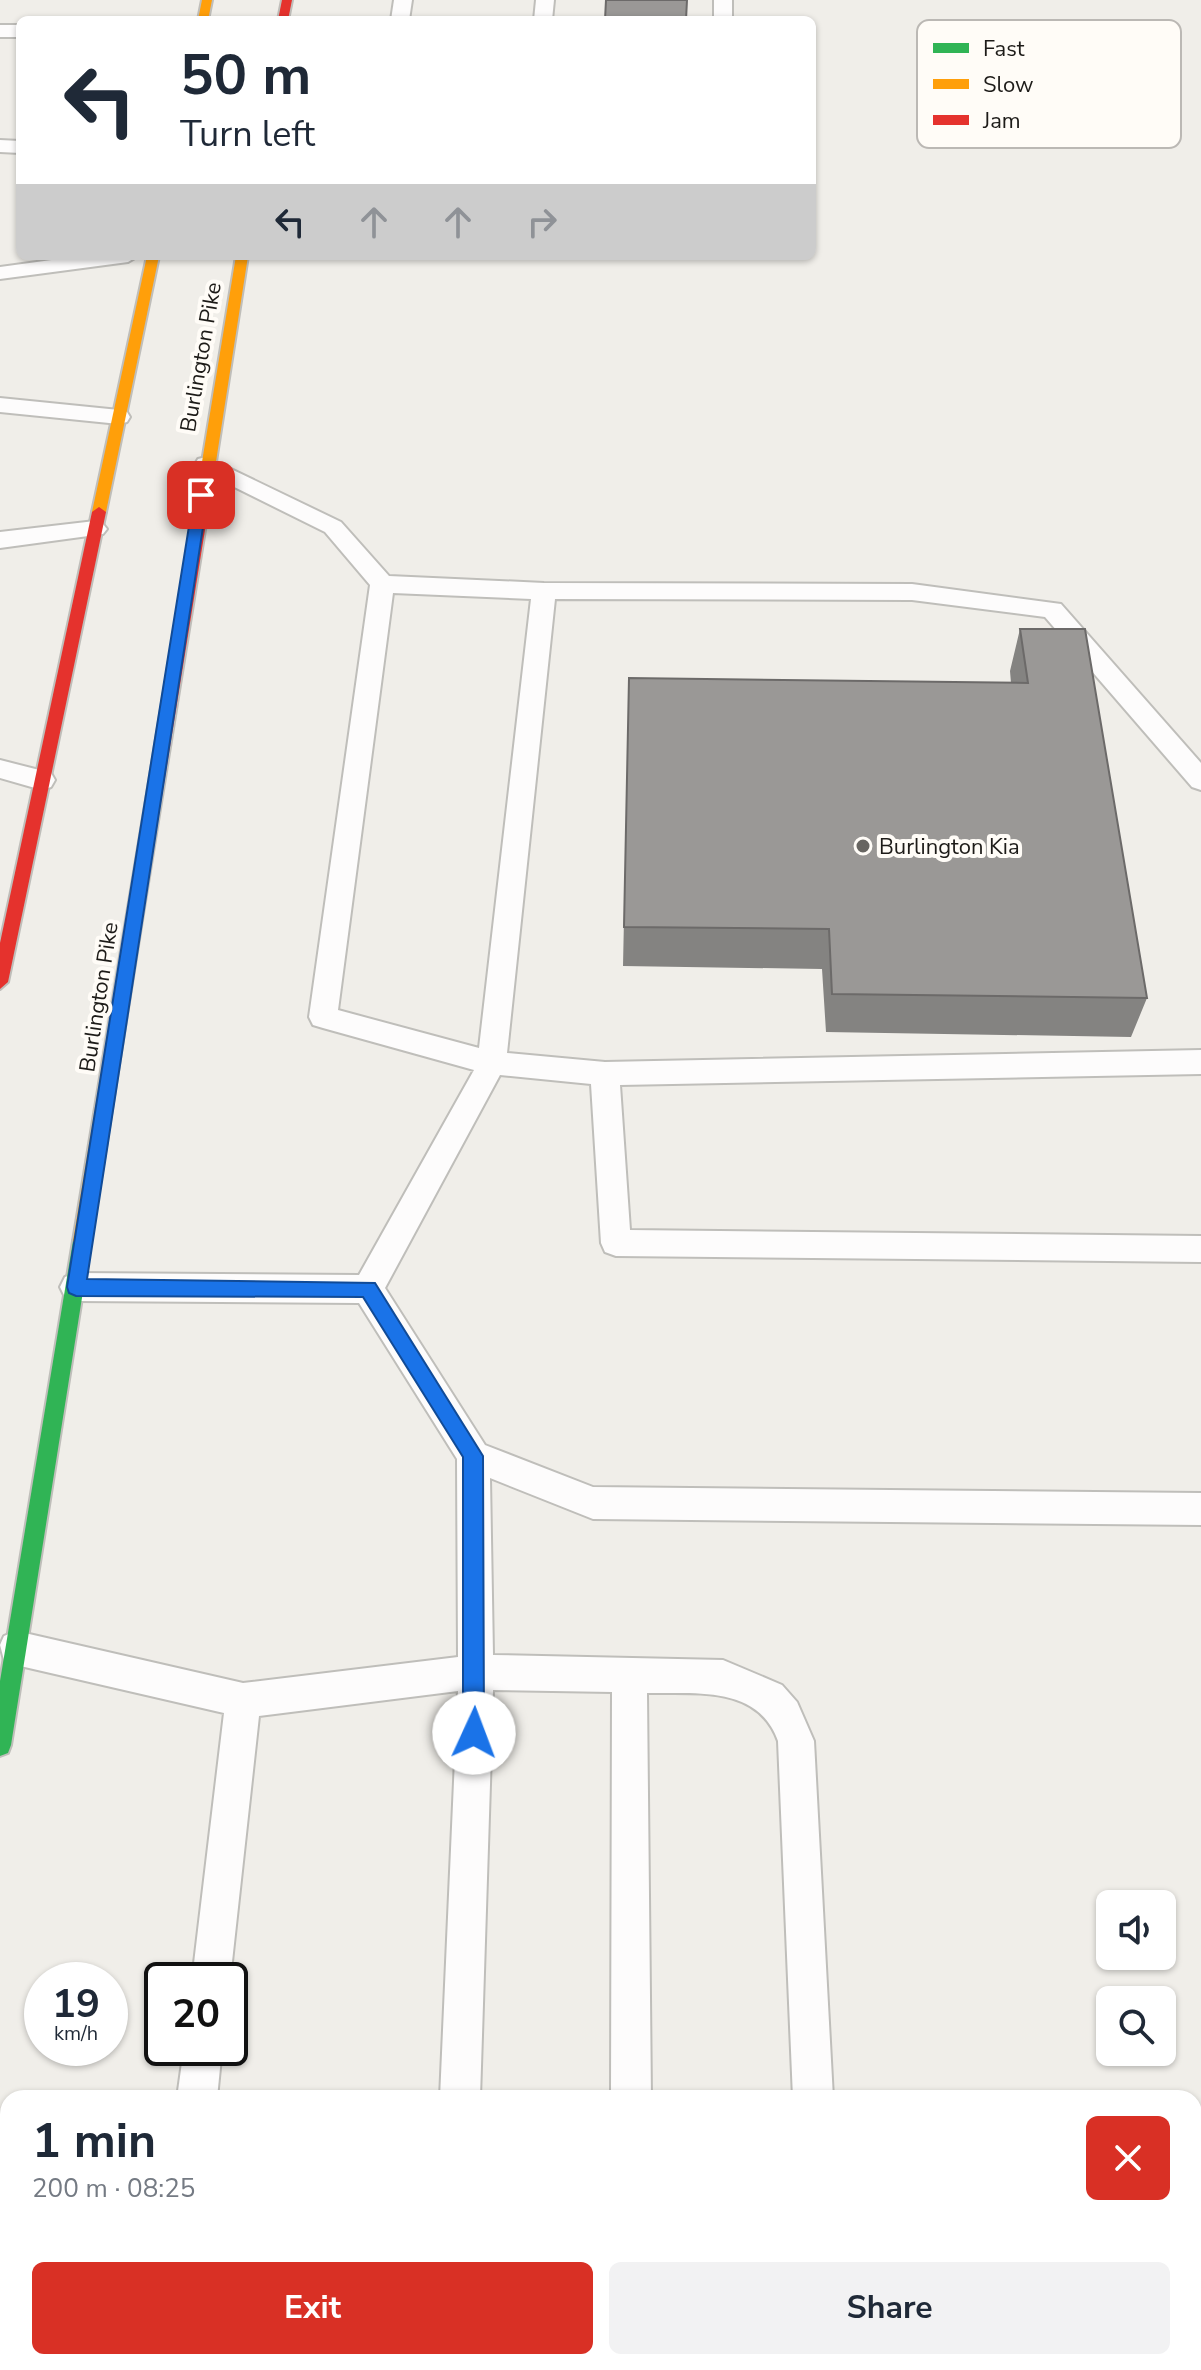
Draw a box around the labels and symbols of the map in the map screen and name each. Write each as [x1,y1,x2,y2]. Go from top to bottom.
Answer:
legend [917,20,1181,148]
text: Fast [983,34,1025,64]
text: Slow [983,70,1034,100]
text: Jam [982,106,1021,136]
street label: Burlington Pike [173,280,229,434]
pin [167,461,235,529]
place label: Burlington Kia [879,832,1020,862]
marker: Burlington Kia [854,837,872,855]
street label: Burlington Pike [72,920,126,1074]
position arrow [432,1691,516,1775]
speed limit sign: 20 [144,1962,248,2066]

